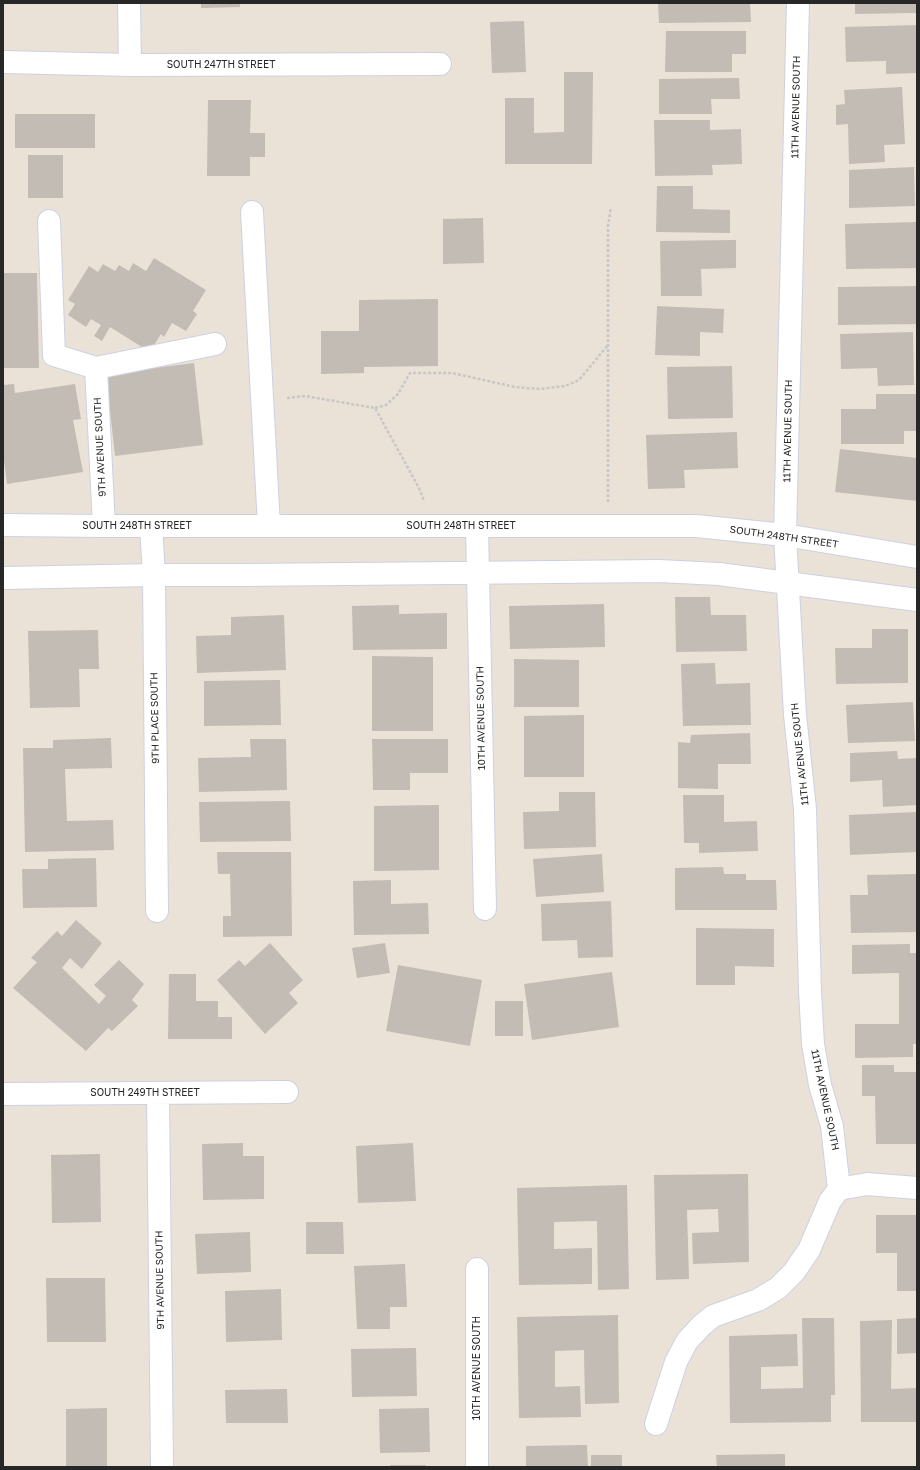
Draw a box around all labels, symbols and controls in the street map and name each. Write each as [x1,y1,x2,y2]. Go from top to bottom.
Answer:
street label: 11TH AVENUE SOUTH [789,55,803,159]
street label: SOUTH 247TH STREET [167,59,275,71]
street label: 11TH AVENUE SOUTH [781,379,795,483]
street label: 9TH AVENUE SOUTH [91,397,109,497]
street label: SOUTH 248TH STREET [82,520,192,532]
street label: SOUTH 248TH STREET [406,520,516,532]
street label: SOUTH 248TH STREET [729,523,839,551]
street label: 10TH AVENUE SOUTH [474,666,488,770]
street label: 9TH PLACE SOUTH [148,672,162,764]
street label: 11TH AVENUE SOUTH [789,702,811,806]
street label: 11TH AVENUE SOUTH [808,1048,842,1152]
street label: SOUTH 249TH STREET [90,1087,200,1099]
street label: 9TH AVENUE SOUTH [153,1230,167,1330]
street label: 10TH AVENUE SOUTH [471,1316,483,1420]

